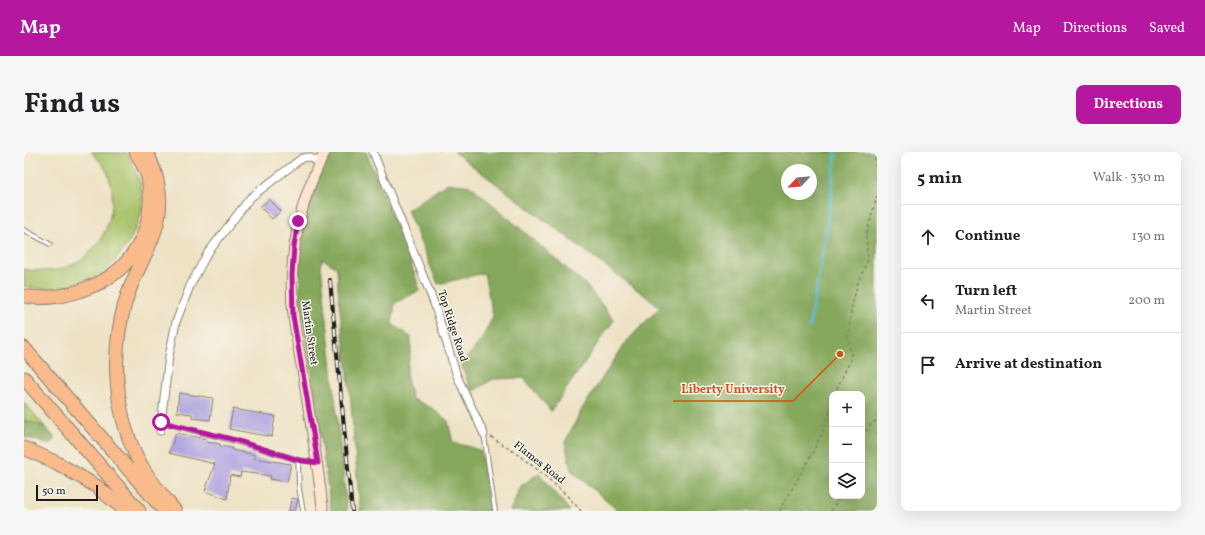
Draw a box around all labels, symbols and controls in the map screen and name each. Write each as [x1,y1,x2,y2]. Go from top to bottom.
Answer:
text: Map [20,15,61,41]
text: Map [1013,19,1041,38]
text: Directions [1063,19,1127,38]
text: Saved [1149,19,1185,38]
text: Find us [24,85,120,124]
button: Directions [1076,85,1181,124]
north arrow [781,164,817,200]
text: 5 min [917,167,962,190]
text: Walk · 330 m [1093,169,1165,187]
route end [289,212,307,230]
icon: ahead [917,226,939,248]
text: Continue [955,226,1020,247]
text: 130 m [1132,228,1165,246]
text: Turn left [955,281,1017,302]
street label: Top Ridge Road [433,288,471,364]
icon: left [917,290,939,312]
text: 200 m [1128,292,1165,310]
street label: Martin Street [297,300,321,366]
text: Martin Street [955,302,1032,320]
icon: arrive [917,354,939,376]
text: Arrive at destination [955,354,1102,375]
callout: Liberty University [673,377,793,401]
text: Liberty University [681,382,785,398]
map controls [829,391,865,499]
button: + [829,391,865,427]
route start [152,413,170,431]
button: − [829,427,865,463]
street label: Flames Road [510,438,568,488]
button: layers [829,463,865,499]
scale bar [36,483,98,502]
text: 50 m [42,484,66,499]

